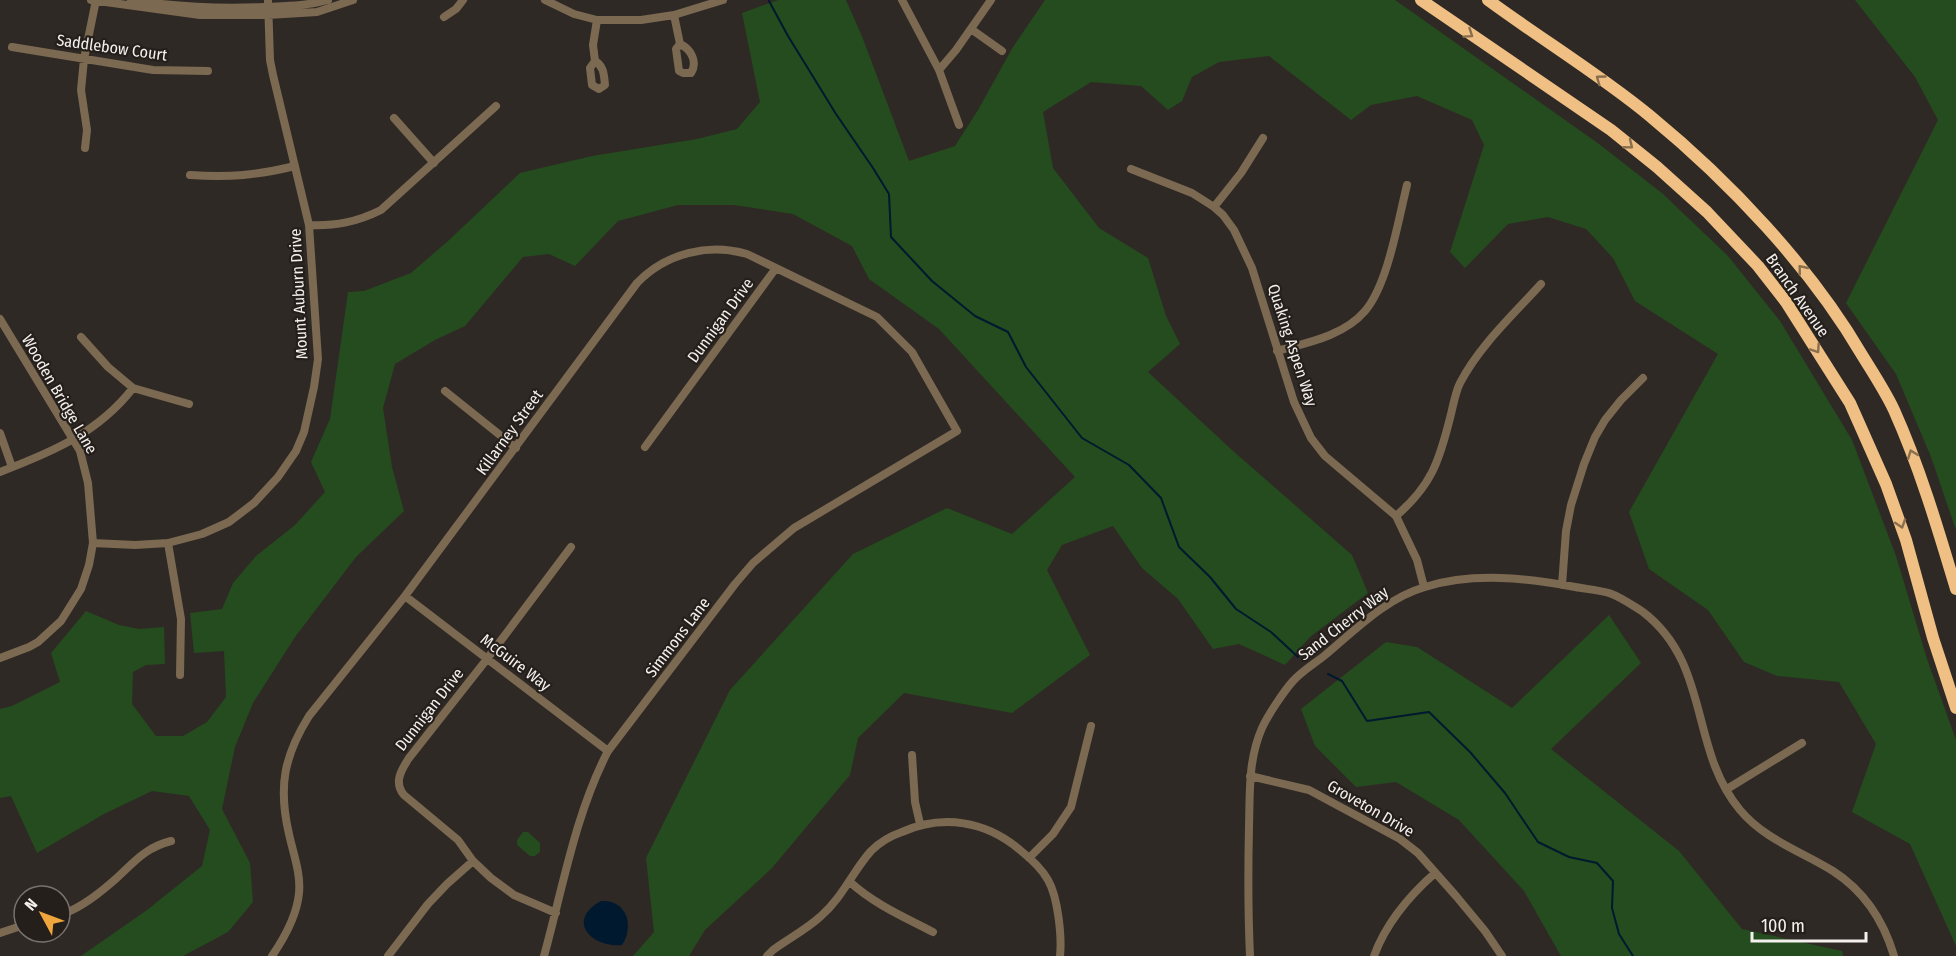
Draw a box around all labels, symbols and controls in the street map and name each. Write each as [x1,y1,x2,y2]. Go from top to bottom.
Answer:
one-way arrow [1462,26,1473,37]
street label: Saddlebow Court [55,30,169,65]
one-way arrow [1595,75,1606,86]
one-way arrow [1622,137,1633,148]
street label: Mount Auburn Drive [286,228,311,360]
street label: Branch Avenue [1762,250,1833,341]
one-way arrow [1798,265,1809,276]
street label: Dunnigan Drive [683,274,757,366]
street label: Quaking Aspen Way [1264,282,1322,410]
street label: Wooden Bridge Lane [18,331,101,457]
one-way arrow [1808,343,1820,353]
street label: Killarney Street [472,385,547,479]
one-way arrow [1907,449,1919,460]
one-way arrow [1894,518,1906,529]
street label: Sand Cherry Way [1294,582,1393,664]
street label: Simmons Lane [641,594,714,681]
street label: McGuire Way [477,630,555,695]
street label: Dunnigan Drive [391,664,468,754]
street label: Groveton Drive [1324,776,1418,841]
north arrow [12,884,72,944]
text: N [21,895,41,914]
scale bar [1752,905,1866,943]
text: 100 m [1761,915,1805,937]

